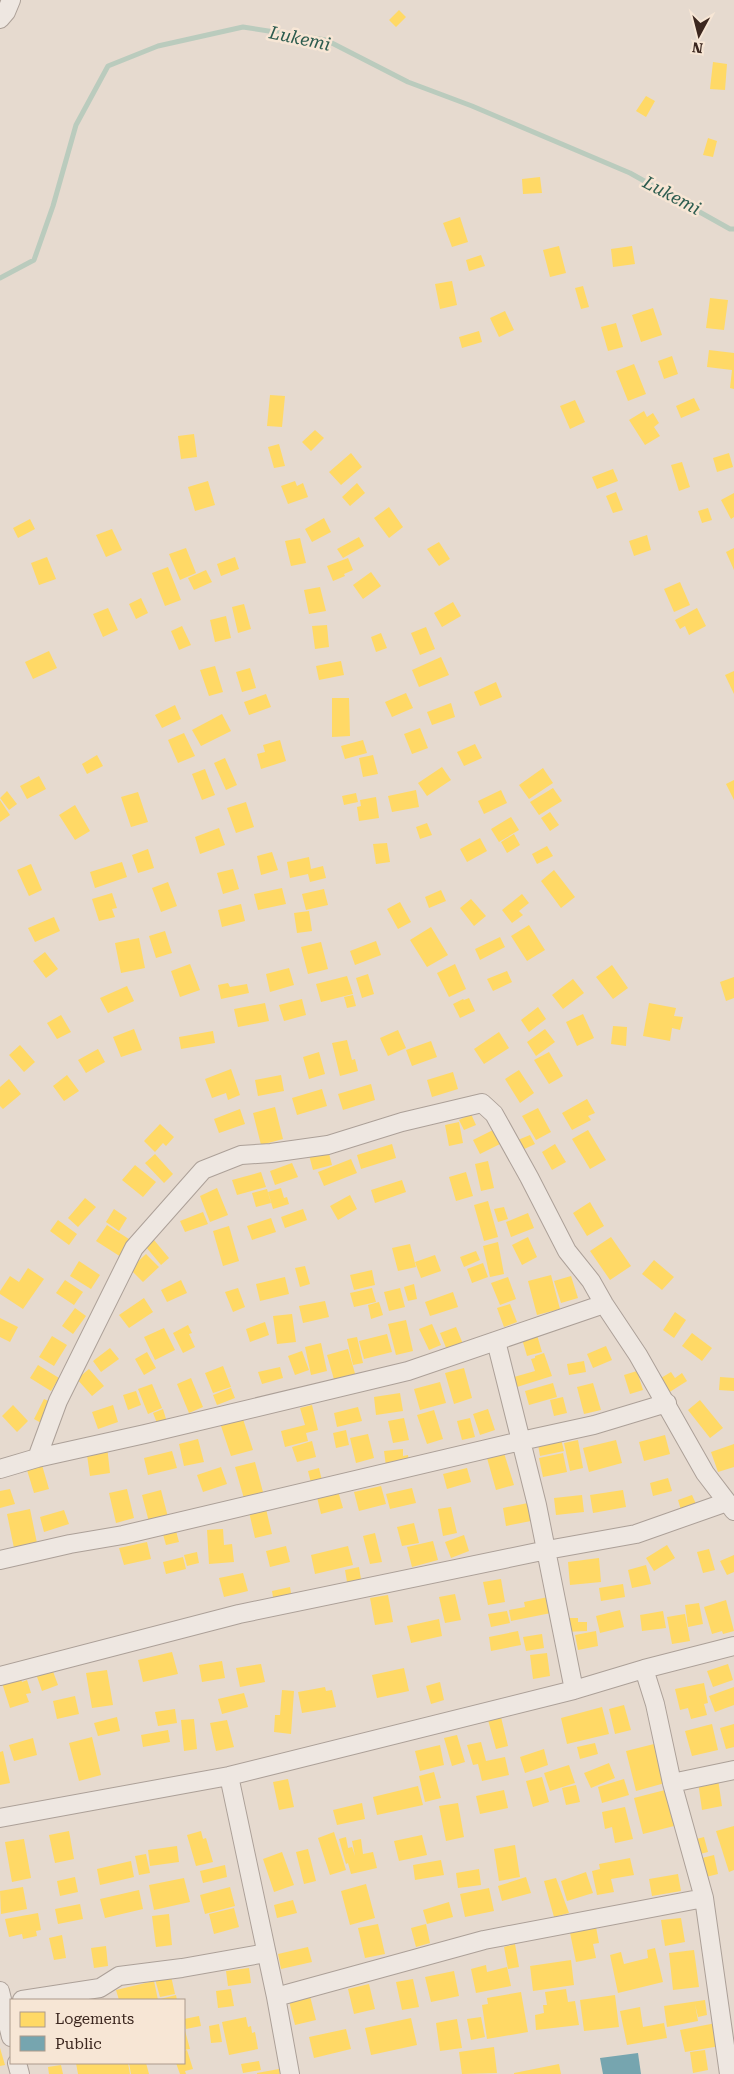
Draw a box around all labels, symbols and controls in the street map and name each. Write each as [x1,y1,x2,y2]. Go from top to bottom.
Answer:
north arrow [674,10,724,60]
water label: Lukemi [266,21,333,55]
text: N [691,39,704,57]
water label: Lukemi [639,171,705,219]
legend [10,1999,185,2064]
text: Logements [55,2010,134,2028]
text: Public [55,2035,102,2053]

